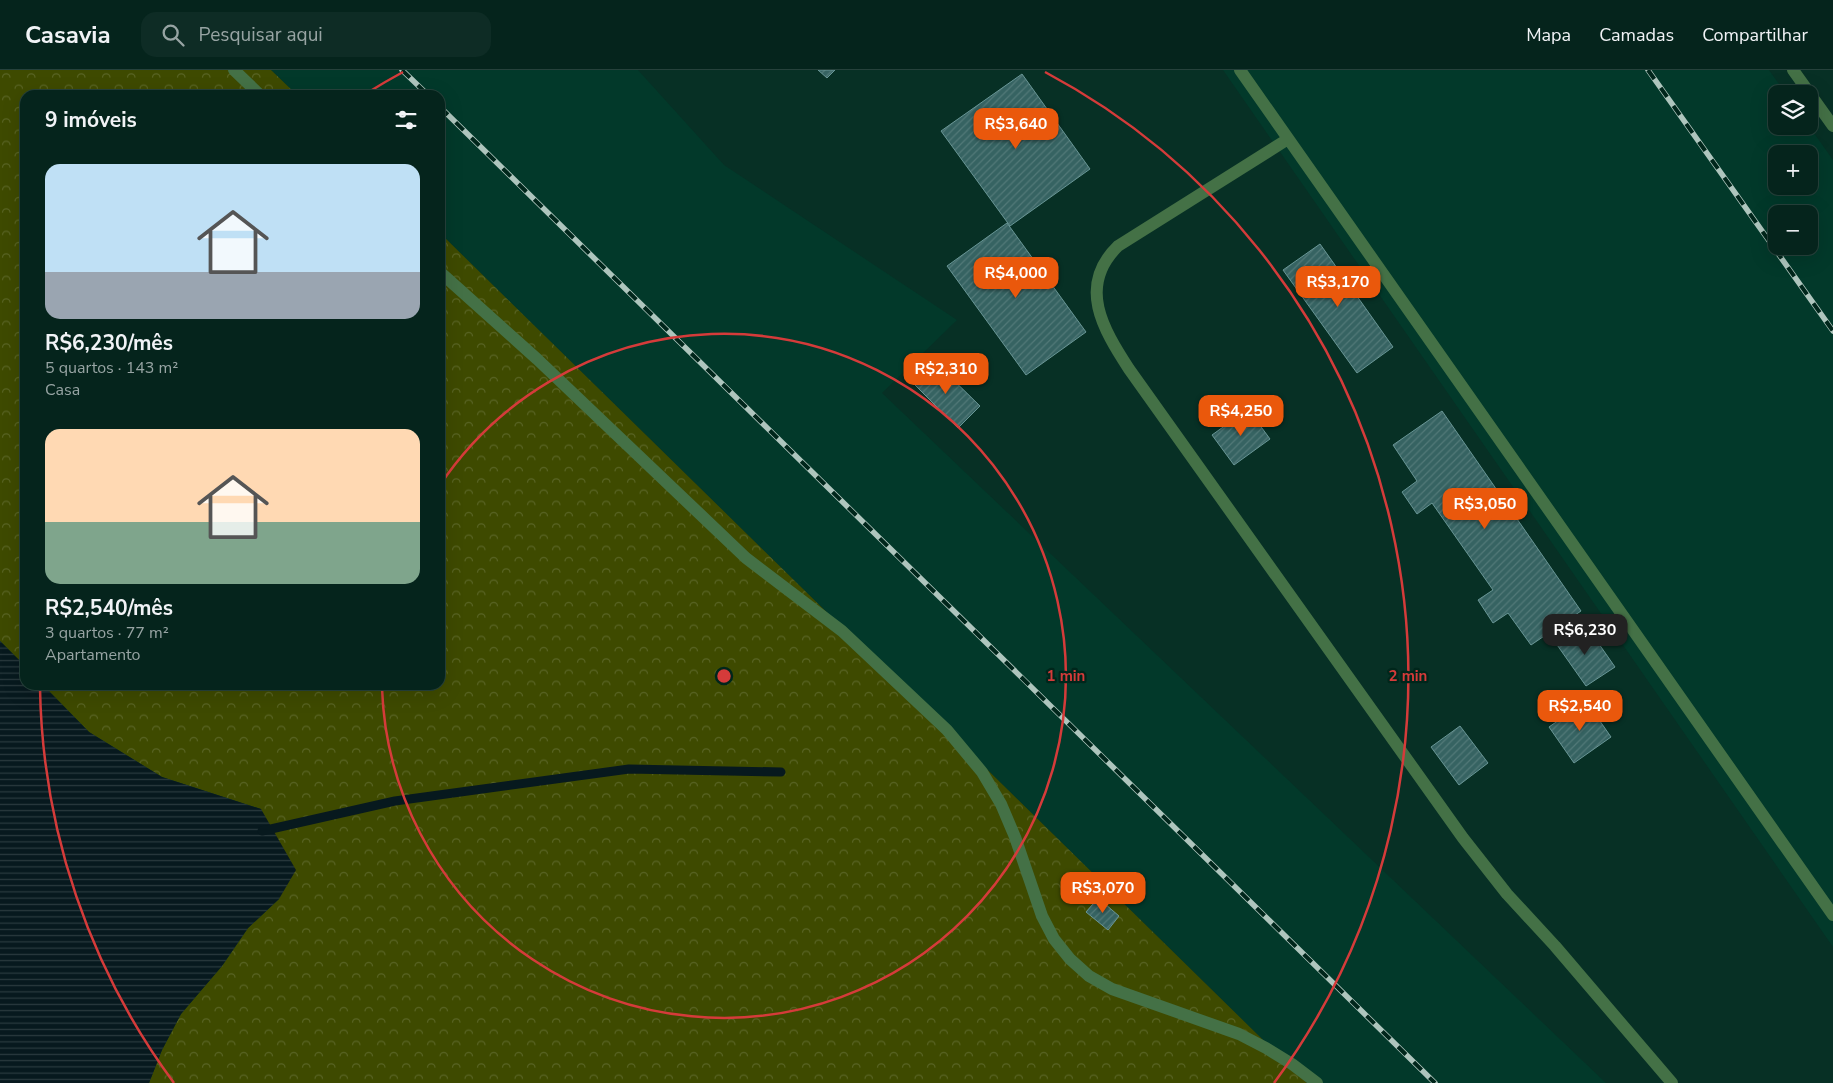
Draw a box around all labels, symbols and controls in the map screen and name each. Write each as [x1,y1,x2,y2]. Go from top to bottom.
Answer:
search box [141,12,491,57]
text: Casavia [25,19,111,51]
icon: search [159,21,187,49]
text: Pesquisar aqui [199,22,323,48]
text: Mapa [1526,23,1571,47]
text: Camadas [1599,23,1674,47]
text: Compartilhar [1702,23,1808,47]
map controls [1768,85,1818,255]
button: layers [1768,85,1818,135]
text: 9 imóveis [45,106,137,134]
icon: filters [392,106,420,134]
pin: R$3,640 [970,108,1062,150]
text: R$3,640 [985,113,1047,135]
button: + [1768,145,1818,195]
icon: home [188,197,278,287]
button: − [1768,205,1818,255]
pin: R$4,000 [970,256,1062,299]
text: R$4,000 [985,262,1047,284]
pin: R$3,170 [1292,266,1384,308]
text: R$3,170 [1307,271,1369,293]
text: R$6,230/mês [45,329,173,357]
pin: R$2,310 [900,352,992,395]
text: 5 quartos · 143 m² [45,357,178,379]
text: R$2,310 [915,358,977,380]
text: Casa [45,379,80,401]
pin: R$4,250 [1195,394,1287,437]
text: R$4,250 [1210,400,1272,422]
icon: home [188,462,278,552]
pin: R$3,050 [1439,488,1531,530]
text: R$3,050 [1454,493,1516,515]
text: R$2,540/mês [45,594,173,622]
pin: R$6,230 [1539,614,1631,656]
text: R$6,230 [1554,619,1616,641]
text: 3 quartos · 77 m² [45,622,169,644]
text: Apartamento [45,644,140,666]
text: 1 min [1047,666,1085,686]
text: 2 min [1389,666,1427,686]
centre of rings [715,667,733,685]
pin: R$2,540 [1534,690,1626,732]
text: R$2,540 [1549,695,1611,717]
pin: R$3,070 [1057,872,1149,914]
text: R$3,070 [1072,877,1134,899]

